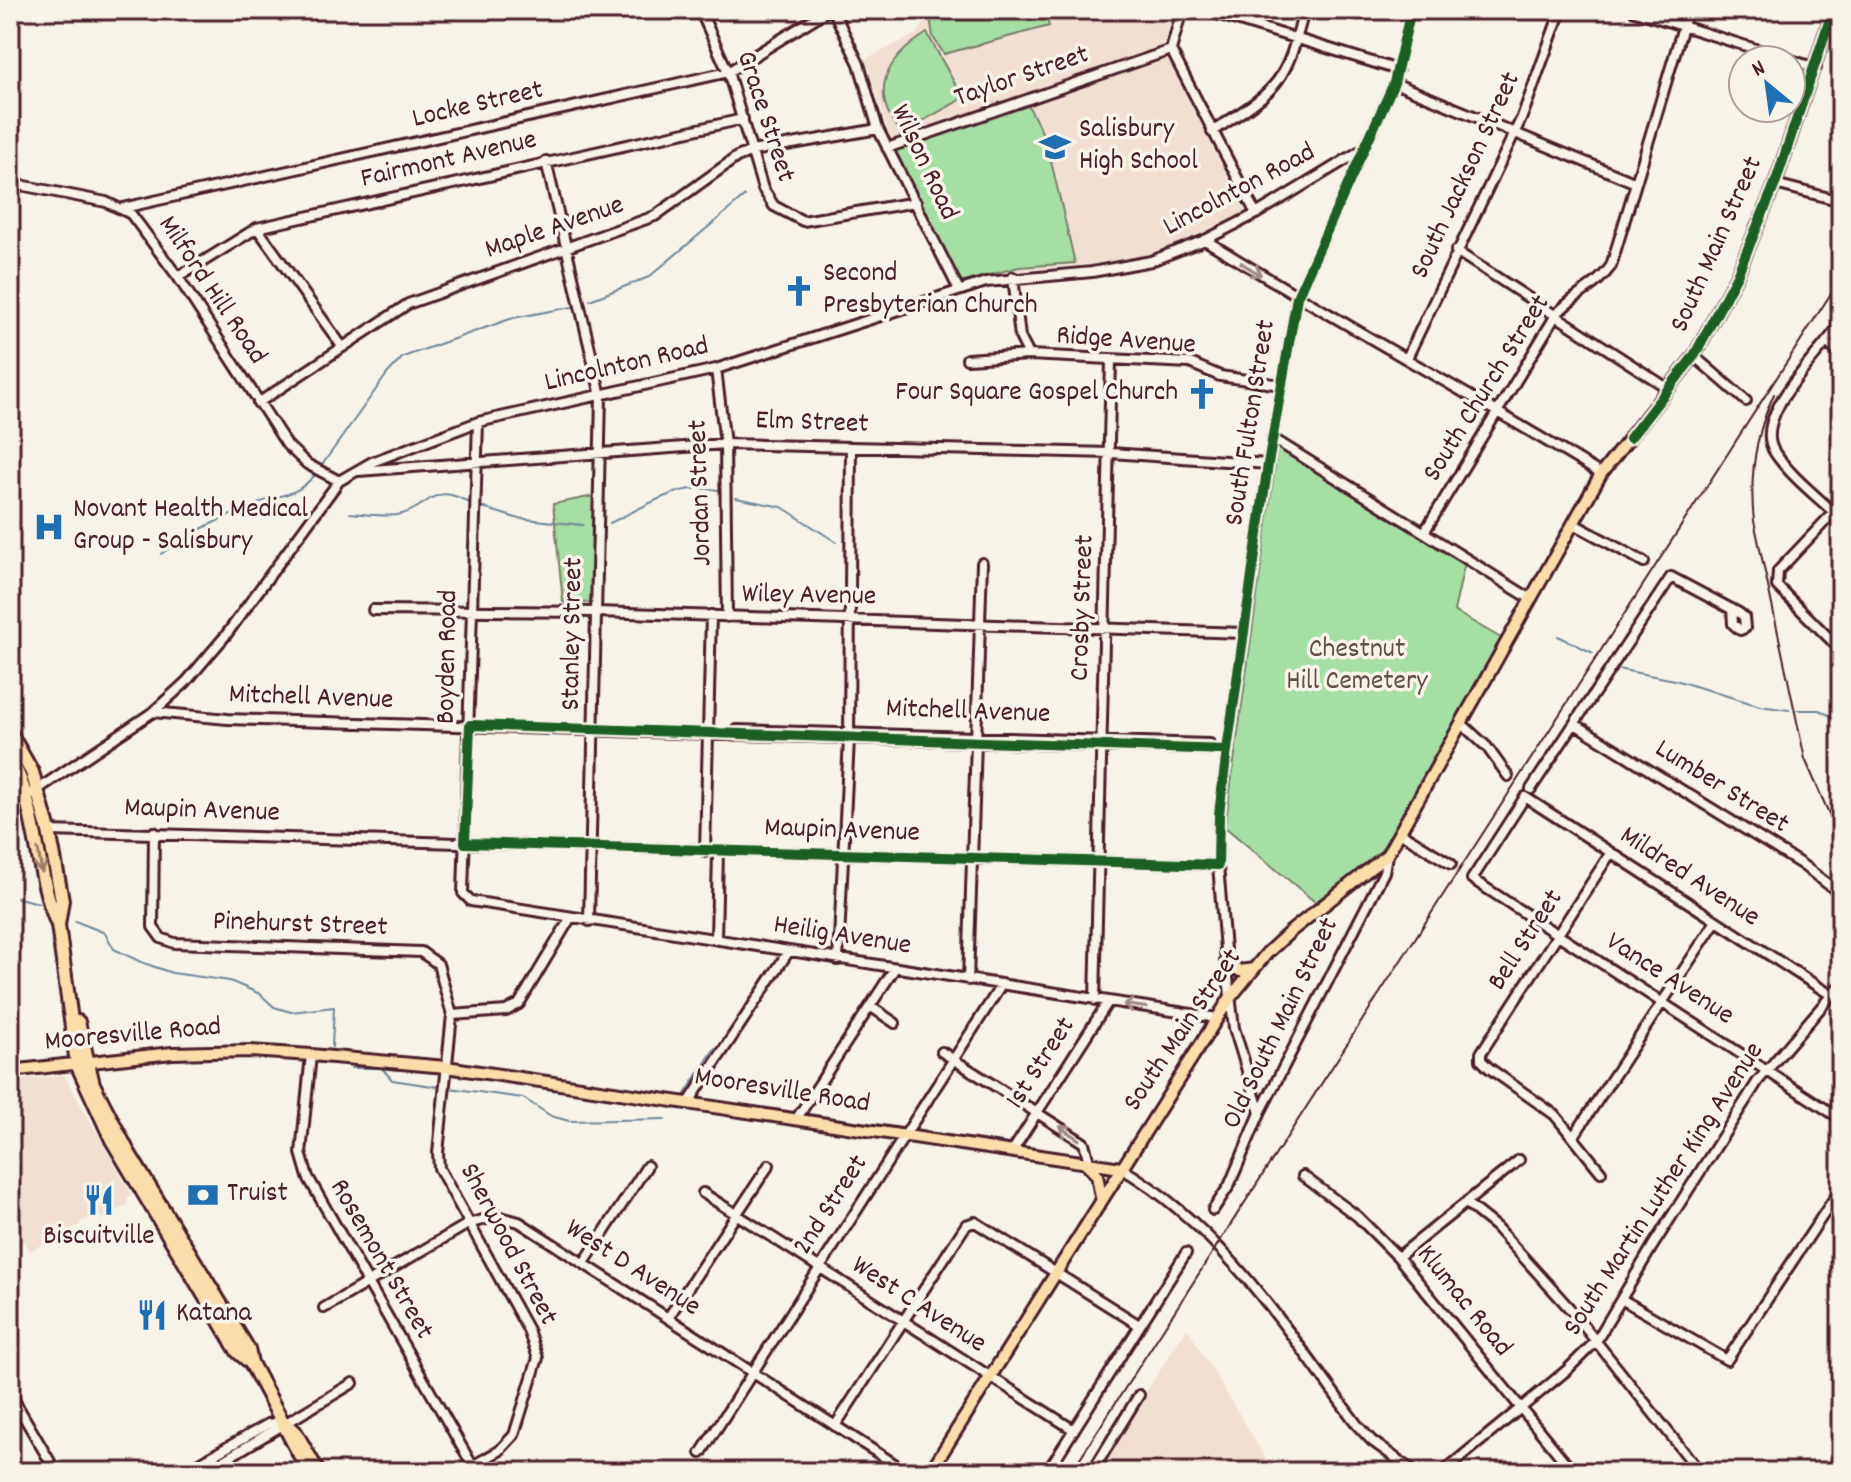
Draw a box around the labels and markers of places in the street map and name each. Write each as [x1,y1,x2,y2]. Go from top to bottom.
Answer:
place label: Salisbury High School [1079,111,1198,183]
school or university icon: Salisbury High School [1038,130,1072,164]
place label: Second Presbyterian Church [823,255,1038,327]
church icon: Second Presbyterian Church [782,274,816,308]
place label: Four Square Gospel Church [895,374,1178,414]
church icon: Four Square Gospel Church [1185,377,1219,411]
place label: Novant Health Medical Group - Salisbury [73,491,308,563]
hospital icon: Novant Health Medical Group - Salisbury [32,510,66,544]
place label: Truist [227,1175,288,1215]
bank icon: Truist [186,1178,220,1212]
restaurant icon: Biscuitville [82,1183,116,1217]
place label: Biscuitville [43,1218,155,1258]
place label: Katana [176,1295,252,1335]
restaurant icon: Katana [135,1298,169,1332]

